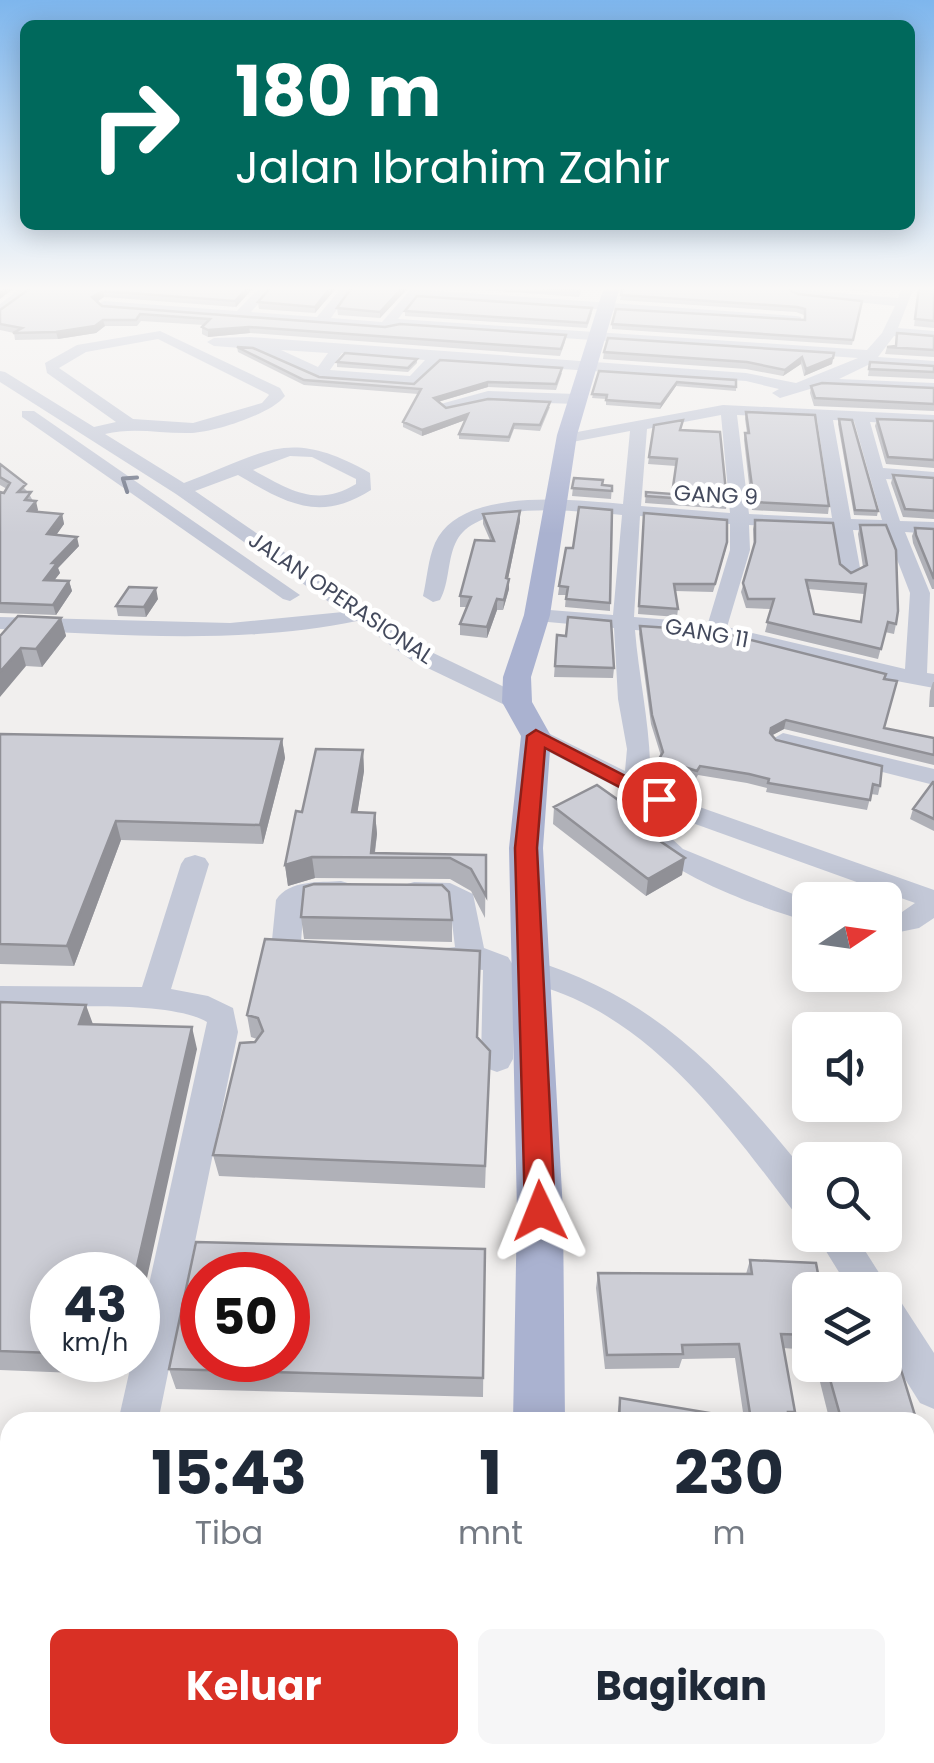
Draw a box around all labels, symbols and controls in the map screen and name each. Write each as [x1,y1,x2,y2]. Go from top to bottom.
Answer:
text: 180 m [235,42,441,141]
icon: right [70,60,200,190]
text: Jalan Ibrahim Zahir [235,136,670,199]
one-way arrow [121,476,139,494]
street label: GANG 9 [673,477,759,513]
street label: JALAN OPERASIONAL [242,524,440,672]
street label: GANG 11 [663,610,751,656]
pin [617,757,702,842]
icon: arrive [632,772,687,827]
north arrow [792,882,902,992]
map controls [792,882,902,1382]
button: sound [792,1012,902,1122]
button: search [792,1142,902,1252]
position arrow [488,1159,592,1263]
speed limit sign: 50 [180,1252,310,1382]
text: 43 [63,1269,127,1340]
button: layers [792,1272,902,1382]
text: km/h [62,1325,128,1360]
text: 15:43 [151,1431,307,1515]
text: 1 [479,1431,502,1515]
text: 230 [674,1431,784,1515]
text: Tiba [195,1510,263,1555]
text: mnt [458,1510,523,1555]
text: m [713,1510,745,1555]
button: Keluar [50,1629,458,1744]
button: Bagikan [478,1629,885,1744]

